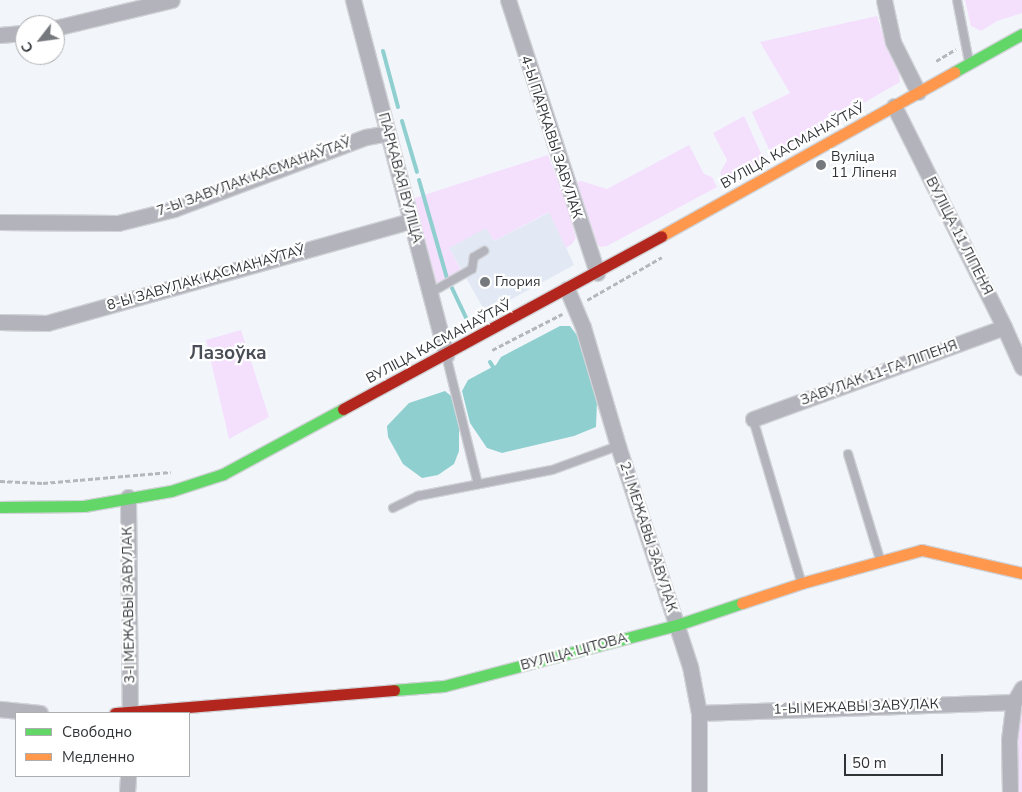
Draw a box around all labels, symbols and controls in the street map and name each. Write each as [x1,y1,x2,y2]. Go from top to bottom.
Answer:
north arrow [15,15,65,65]
text: С [17,38,38,56]
street label: 4-Ы ПАРКАВЫ ЗАВУЛАК [517,54,585,220]
street label: ВУЛІЦА КАСМАНАЎТАЎ [718,99,868,193]
street label: ПАРКАВАЯ ВУЛІЦА [374,111,426,245]
street label: 7-Ы ЗАВУЛАК КАСМАНАЎТАЎ [155,134,353,220]
place label: Вуліца 11 Ліпеня [831,149,897,182]
marker: Вуліца 11 Ліпеня [815,159,827,171]
street label: ВУЛІЦА 11 ЛІПЕНЯ [922,174,996,298]
street label: 8-Ы ЗАВУЛАК КАСМАНАЎТАЎ [105,242,307,314]
place label: Глория [495,274,541,290]
marker: Глория [479,276,491,288]
street label: ВУЛІЦА КАСМАНАЎТАЎ [364,297,514,387]
street label: ЗАВУЛАК 11-ГА ЛІПЕНЯ [798,337,960,409]
district label: Лазоўка [189,343,267,365]
street label: 2-І МЕЖАВЫ ЗАВУЛАК [616,460,680,614]
street label: 3-І МЕЖАВЫ ЗАВУЛАК [119,526,139,684]
street label: ВУЛІЦА ЦІТОВА [519,630,629,674]
street label: 1-Ы МЕЖАВЫ ЗАВУЛАК [773,696,939,718]
legend [15,712,190,777]
text: Свободно [62,722,132,742]
scale bar [847,744,946,776]
text: Медленно [62,747,135,767]
text: 50 m [852,753,887,773]

